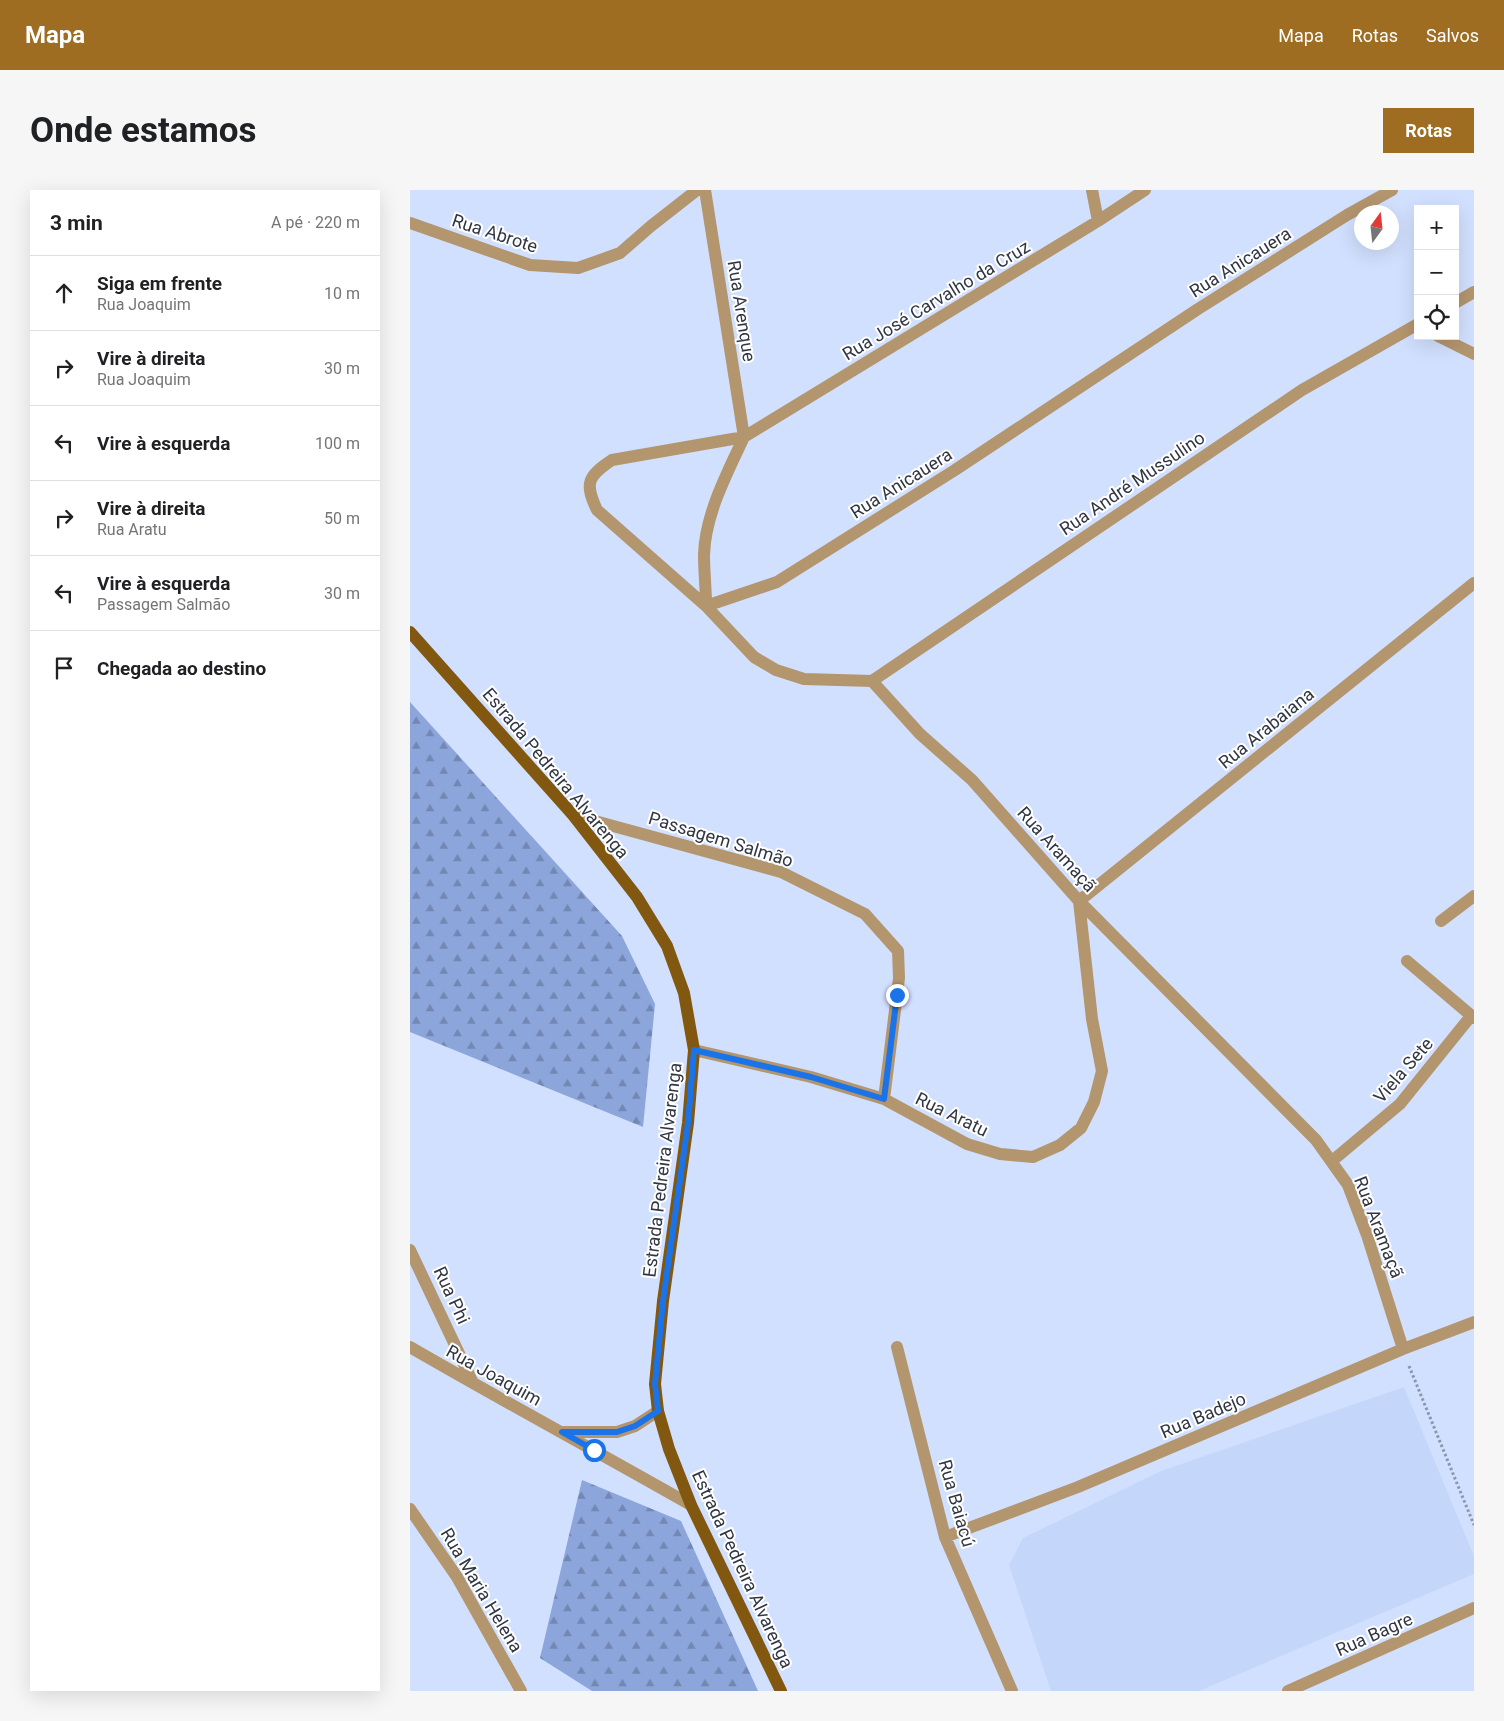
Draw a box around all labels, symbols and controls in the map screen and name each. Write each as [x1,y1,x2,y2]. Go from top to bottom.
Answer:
text: Mapa [25,21,85,49]
text: Mapa [1278,25,1324,46]
text: Rotas [1352,25,1398,46]
text: Salvos [1426,25,1479,46]
button: Rotas [1383,108,1474,153]
text: Onde estamos [30,110,257,151]
north arrow [1354,205,1399,250]
map controls [1414,205,1459,340]
button: + [1414,205,1459,250]
street label: Rua Abrote [450,209,540,257]
text: 3 min [50,211,103,235]
text: A pé · 220 m [271,213,360,232]
street label: Rua Anicauera [1185,222,1295,302]
street label: Rua José Carvalho da Cruz [838,236,1034,364]
button: − [1414,250,1459,295]
street label: Rua Arenque [724,259,760,363]
text: Siga em frente [97,272,222,295]
icon: ahead [50,279,78,307]
text: 10 m [324,284,360,303]
text: Rua Joaquim [97,295,191,314]
button: locate [1414,295,1459,340]
text: Vire à direita [97,347,206,370]
icon: right [50,354,78,382]
text: 30 m [324,359,360,378]
text: Rua Joaquim [97,370,191,389]
street label: Rua André Mussulino [1056,427,1208,539]
icon: left [50,429,78,457]
text: Vire à esquerda [97,432,230,455]
text: 100 m [315,434,360,453]
street label: Rua Anicauera [846,443,956,523]
text: Vire à direita [97,497,206,520]
icon: right [50,504,78,532]
text: 50 m [324,509,360,528]
text: Rua Aratu [97,520,167,539]
text: Vire à esquerda [97,572,230,595]
icon: left [50,579,78,607]
text: 30 m [324,584,360,603]
text: Passagem Salmão [97,595,230,614]
icon: arrive [50,654,78,682]
text: Chegada ao destino [97,657,266,680]
street label: Rua Arabaiana [1214,683,1318,773]
street label: Estrada Pedreira Alvarenga [479,684,633,862]
street label: Rua Aramaçã [1013,802,1101,896]
street label: Passagem Salmão [646,807,796,871]
route end [886,984,909,1007]
street label: Viela Sete [1369,1033,1437,1107]
street label: Estrada Pedreira Alvarenga [638,1062,686,1278]
street label: Rua Aratu [912,1087,992,1141]
street label: Rua Aramaçã [1350,1173,1408,1281]
street label: Rua Phi [430,1263,474,1327]
street label: Rua Joaquim [443,1340,545,1410]
street label: Rua Badejo [1157,1388,1249,1442]
route start [583,1439,606,1462]
street label: Rua Baiacú [935,1457,979,1549]
street label: Estrada Pedreira Alvarenga [688,1467,798,1671]
street label: Rua Maria Helena [437,1524,527,1656]
street label: Rua Bagre [1332,1608,1416,1660]

